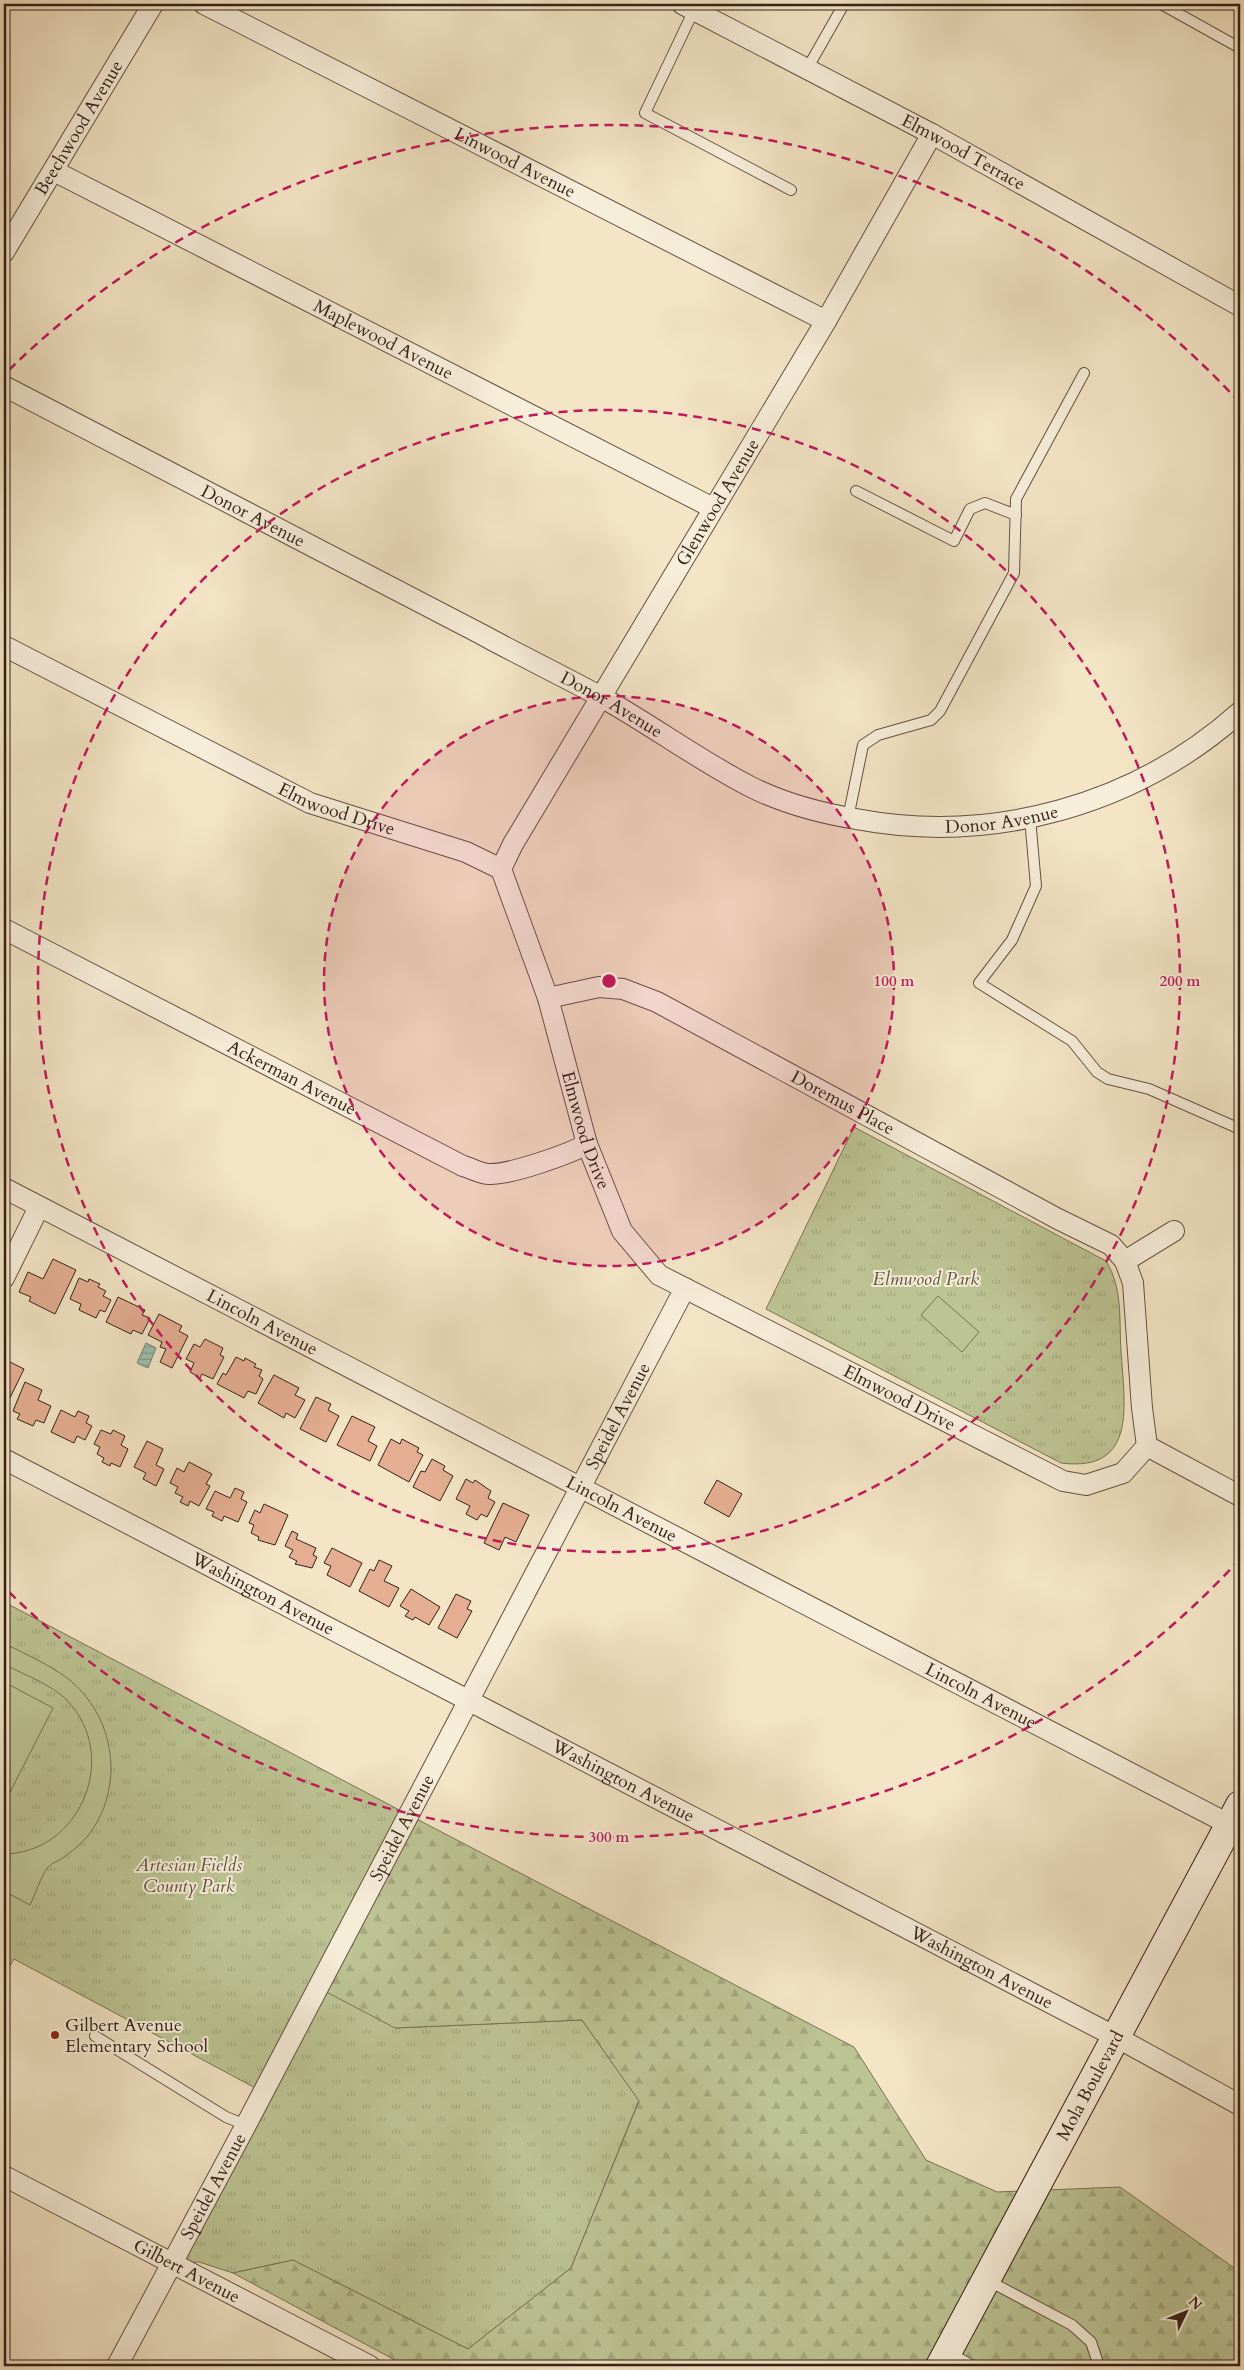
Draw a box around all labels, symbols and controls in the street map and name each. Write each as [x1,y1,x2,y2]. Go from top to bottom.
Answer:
street label: Beechwood Avenue [29,56,129,200]
street label: Elmwood Terrace [897,108,1030,197]
street label: Linwood Avenue [450,122,580,204]
street label: Maplewood Avenue [309,294,457,386]
street label: Glenwood Avenue [670,434,766,571]
street label: Donor Avenue [197,479,309,554]
street label: Donor Avenue [556,666,667,744]
street label: Elmwood Drive [274,777,398,842]
street label: Donor Avenue [945,799,1061,840]
text: 100 m [874,971,915,991]
text: 200 m [1160,971,1201,991]
centre of rings [600,972,618,990]
street label: Ackerman Avenue [223,1034,360,1122]
street label: Doremus Place [786,1065,899,1141]
street label: Elmwood Drive [555,1068,616,1193]
park label: Elmwood Park [873,1267,979,1292]
street label: Lincoln Avenue [202,1283,322,1362]
street label: Speidel Avenue [580,1358,657,1474]
street label: Elmwood Drive [839,1359,960,1437]
street label: Lincoln Avenue [561,1470,681,1549]
street label: Washington Avenue [186,1546,339,1642]
street label: Lincoln Avenue [921,1657,1041,1735]
street label: Washington Avenue [546,1733,699,1829]
street label: Speidel Avenue [364,1770,441,1886]
text: 300 m [589,1827,630,1847]
park label: Artesian Fields County Park [135,1853,242,1899]
street label: Washington Avenue [905,1920,1057,2015]
place label: Gilbert Avenue Elementary School [65,2013,208,2059]
street label: Mola Boulevard [1051,2026,1130,2145]
marker: Gilbert Avenue Elementary School [49,2029,61,2041]
street label: Speidel Avenue [175,2129,252,2244]
street label: Gilbert Avenue [129,2233,244,2309]
north arrow [1162,2288,1212,2338]
text: N [1184,2293,1206,2314]

